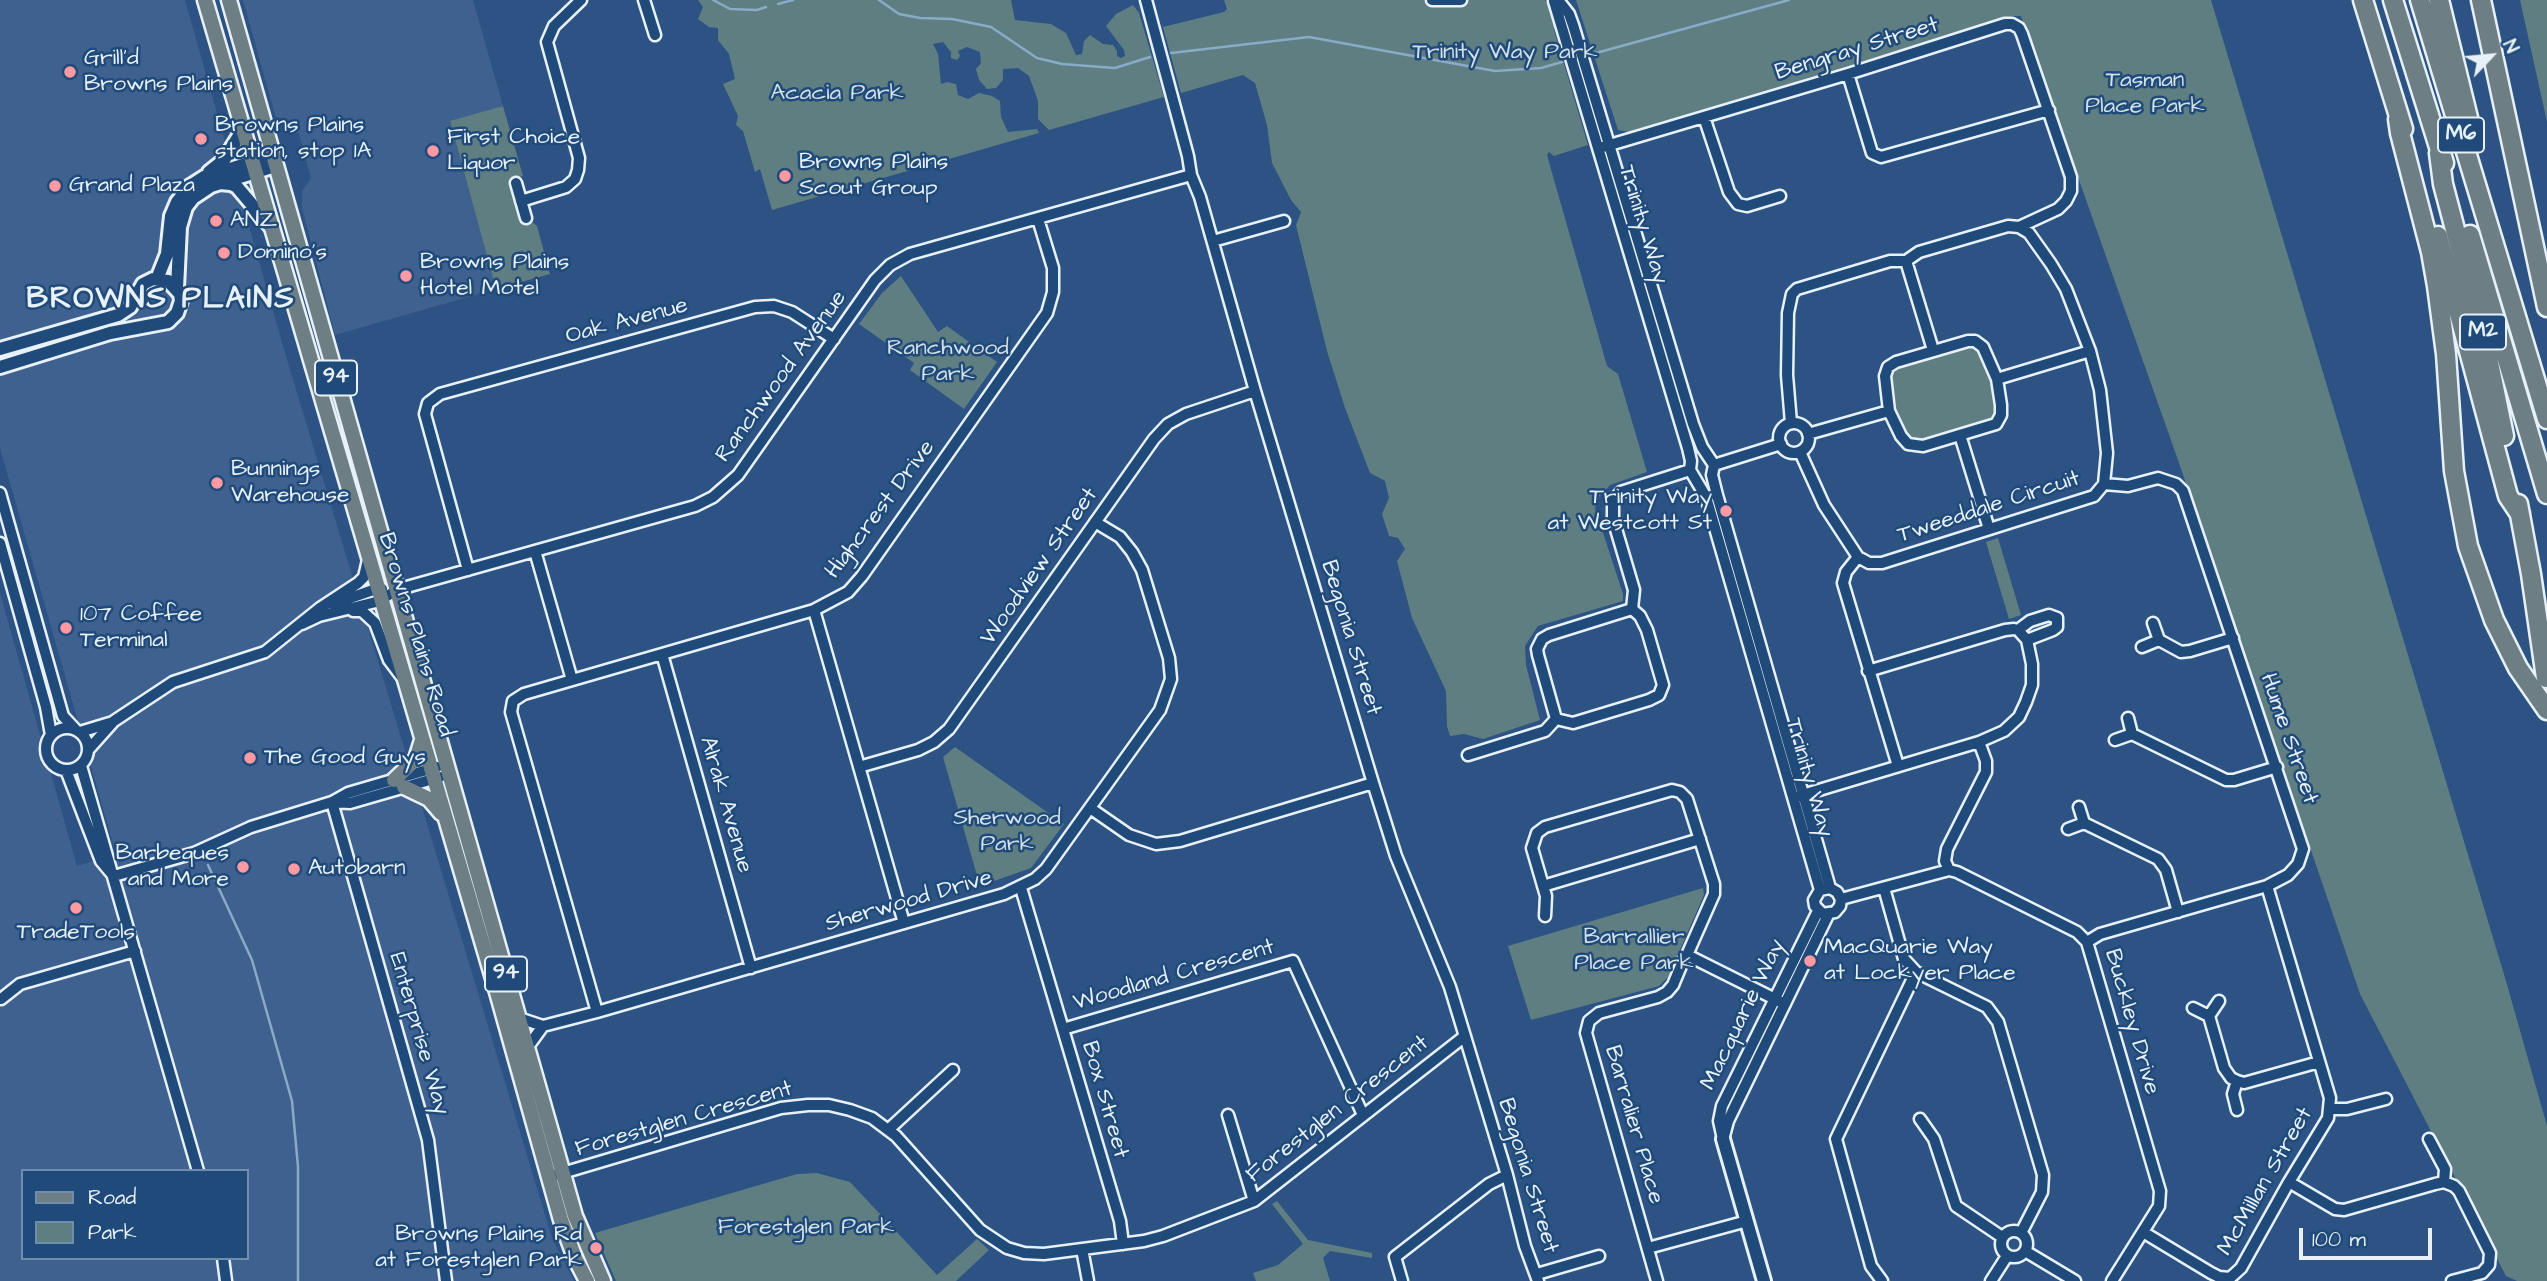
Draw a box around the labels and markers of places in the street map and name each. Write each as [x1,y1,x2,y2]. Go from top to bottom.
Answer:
place label: Grill'd Browns Plains [84,45,233,99]
marker: Grill'd Browns Plains [62,64,78,80]
place label: Browns Plains station, stop 1A [215,112,372,166]
place label: First Choice Liquor [447,124,580,178]
marker: Browns Plains station, stop 1A [193,131,209,147]
marker: First Choice Liquor [425,143,441,159]
place label: Browns Plains Scout Group [799,149,948,203]
marker: Browns Plains Scout Group [777,168,793,184]
place label: Grand Plaza [69,172,195,200]
marker: Grand Plaza [47,178,63,194]
place label: ANZ [230,207,277,235]
marker: ANZ [208,213,224,229]
place label: Domino's [238,239,327,267]
marker: Domino's [216,245,232,261]
place label: Browns Plains Hotel Motel [420,249,569,303]
marker: Browns Plains Hotel Motel [398,268,414,284]
place label: Bunnings Warehouse [231,456,349,510]
marker: Bunnings Warehouse [209,475,225,491]
place label: Trinity Way at Westcott St [1547,484,1712,538]
marker: Trinity Way at Westcott St [1718,503,1734,519]
place label: 107 Coffee Terminal [80,601,202,655]
marker: 107 Coffee Terminal [58,620,74,636]
place label: The Good Guys [264,744,426,772]
marker: The Good Guys [242,750,258,766]
place label: Barbeques and More [115,840,229,894]
place label: Autobarn [308,855,405,883]
marker: Barbeques and More [235,859,251,875]
marker: Autobarn [286,861,302,877]
marker: TradeTools [68,900,84,916]
place label: TradeTools [17,919,135,947]
place label: MacQuarie Way at Lockyer Place [1824,934,2016,988]
marker: MacQuarie Way at Lockyer Place [1802,953,1818,969]
place label: Browns Plains Rd at Forestglen Park [375,1221,582,1275]
marker: Browns Plains Rd at Forestglen Park [588,1240,604,1256]

